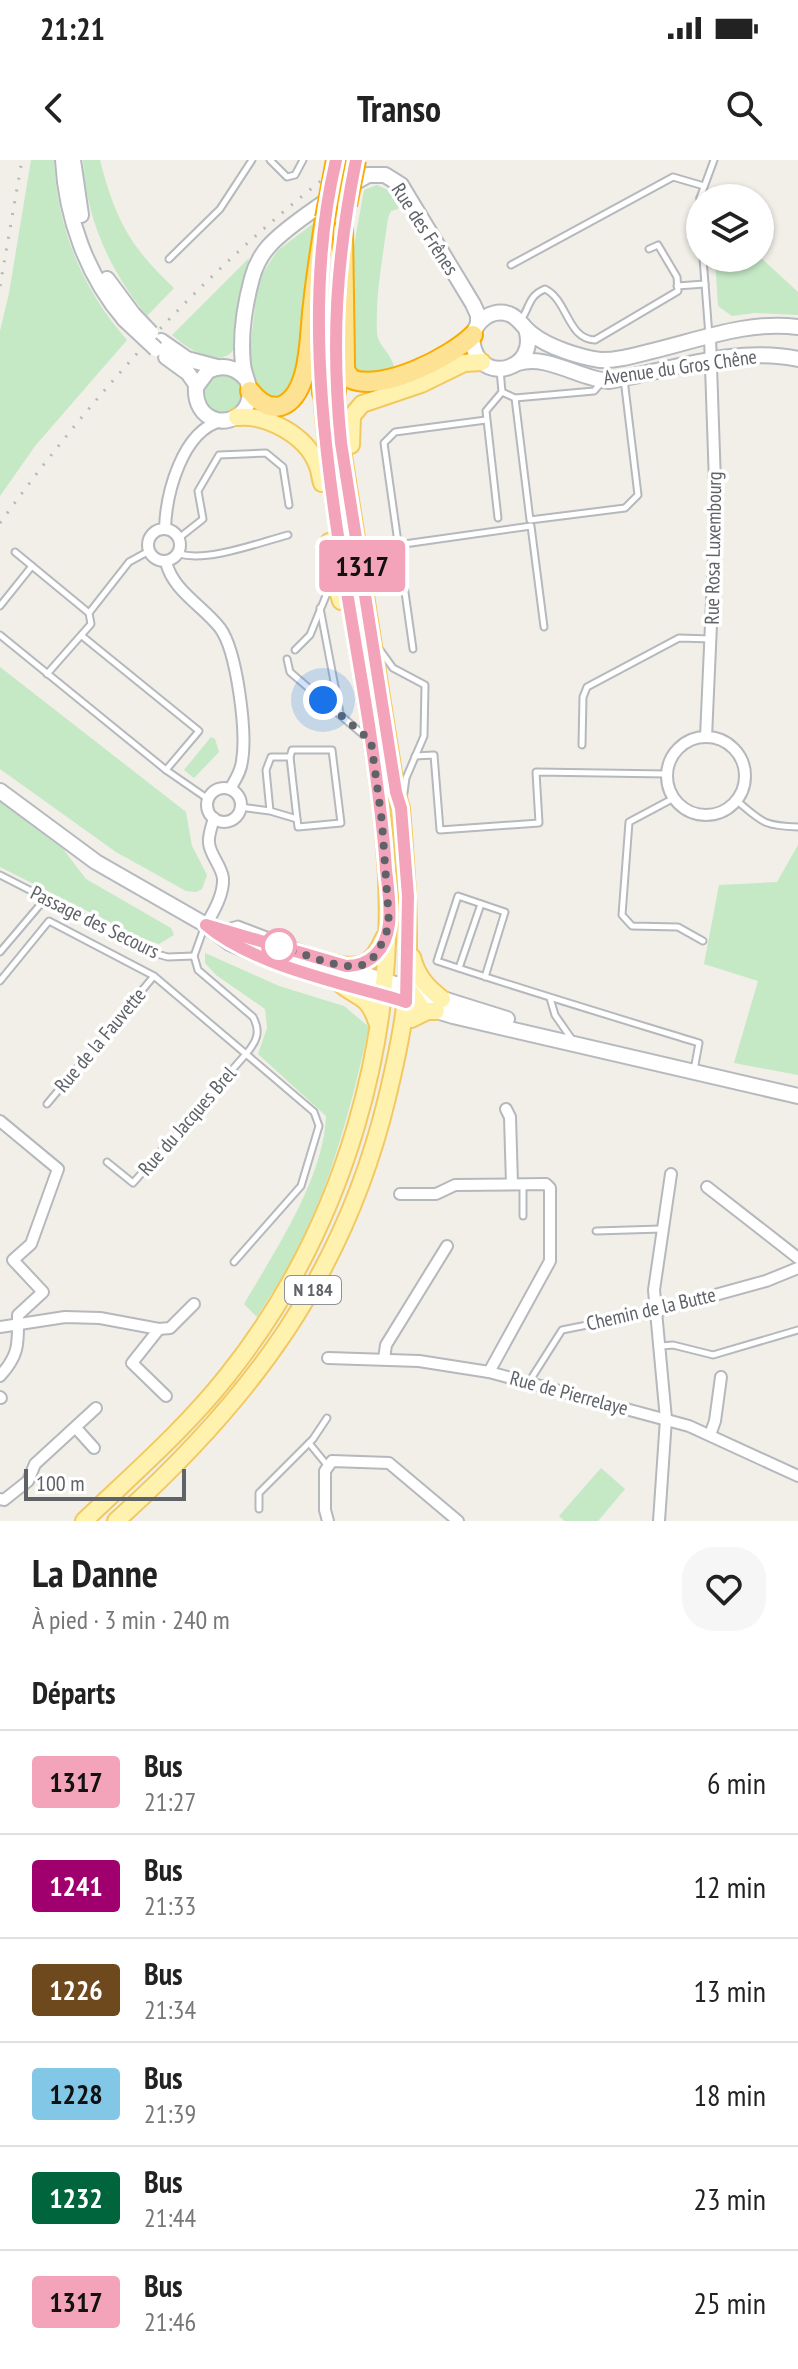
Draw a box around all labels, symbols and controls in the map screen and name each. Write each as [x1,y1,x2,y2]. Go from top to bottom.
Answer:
text: 21:21 [40,9,105,48]
text: Transo [357,85,441,132]
icon: back [32,86,76,130]
icon: search [722,86,766,130]
street label: Rue des Frênes [386,178,464,280]
map controls [686,184,774,272]
button: layers [686,184,774,272]
street label: Avenue du Gros Chêne [602,343,758,391]
street label: Rue Rosa Luxembourg [699,471,727,625]
line badge: 1317 [306,540,418,592]
text: 1317 [335,547,389,584]
your location [303,680,343,720]
street label: Passage des Secours [26,880,164,964]
unlabelled marker [262,929,296,963]
street label: Rue de la Fauvette [49,982,151,1098]
street label: Rue du Jacques Brel [132,1061,242,1181]
road number: N 184 [285,1276,341,1304]
street label: Chemin de la Butte [584,1282,718,1336]
street label: Rue de Pierrelaye [507,1365,631,1421]
scale bar [24,1465,186,1501]
text: 100 m [36,1469,85,1497]
button: heart [682,1547,766,1631]
text: La Danne [32,1548,158,1597]
text: À pied · 3 min · 240 m [32,1603,230,1636]
text: Départs [32,1673,115,1712]
text: Bus [144,1746,183,1785]
text: 1317 [49,1763,103,1800]
text: 6 min [707,1763,766,1802]
text: 21:27 [144,1785,196,1818]
text: Bus [144,1850,183,1889]
text: 1241 [49,1867,103,1904]
text: 12 min [693,1867,766,1906]
text: 21:33 [144,1889,196,1922]
text: Bus [144,1954,183,1993]
text: 1226 [49,1971,103,2008]
text: 13 min [693,1971,766,2010]
text: 21:34 [144,1993,196,2026]
text: Bus [144,2058,183,2097]
text: 1228 [49,2075,103,2112]
text: 18 min [693,2075,766,2114]
text: 21:39 [144,2097,196,2130]
text: Bus [144,2162,183,2201]
text: 1232 [49,2179,103,2216]
text: 23 min [693,2179,766,2218]
text: 21:44 [144,2201,196,2234]
text: Bus [144,2266,183,2305]
text: 1317 [49,2283,103,2320]
text: 25 min [693,2283,766,2322]
text: 21:46 [144,2305,196,2338]

